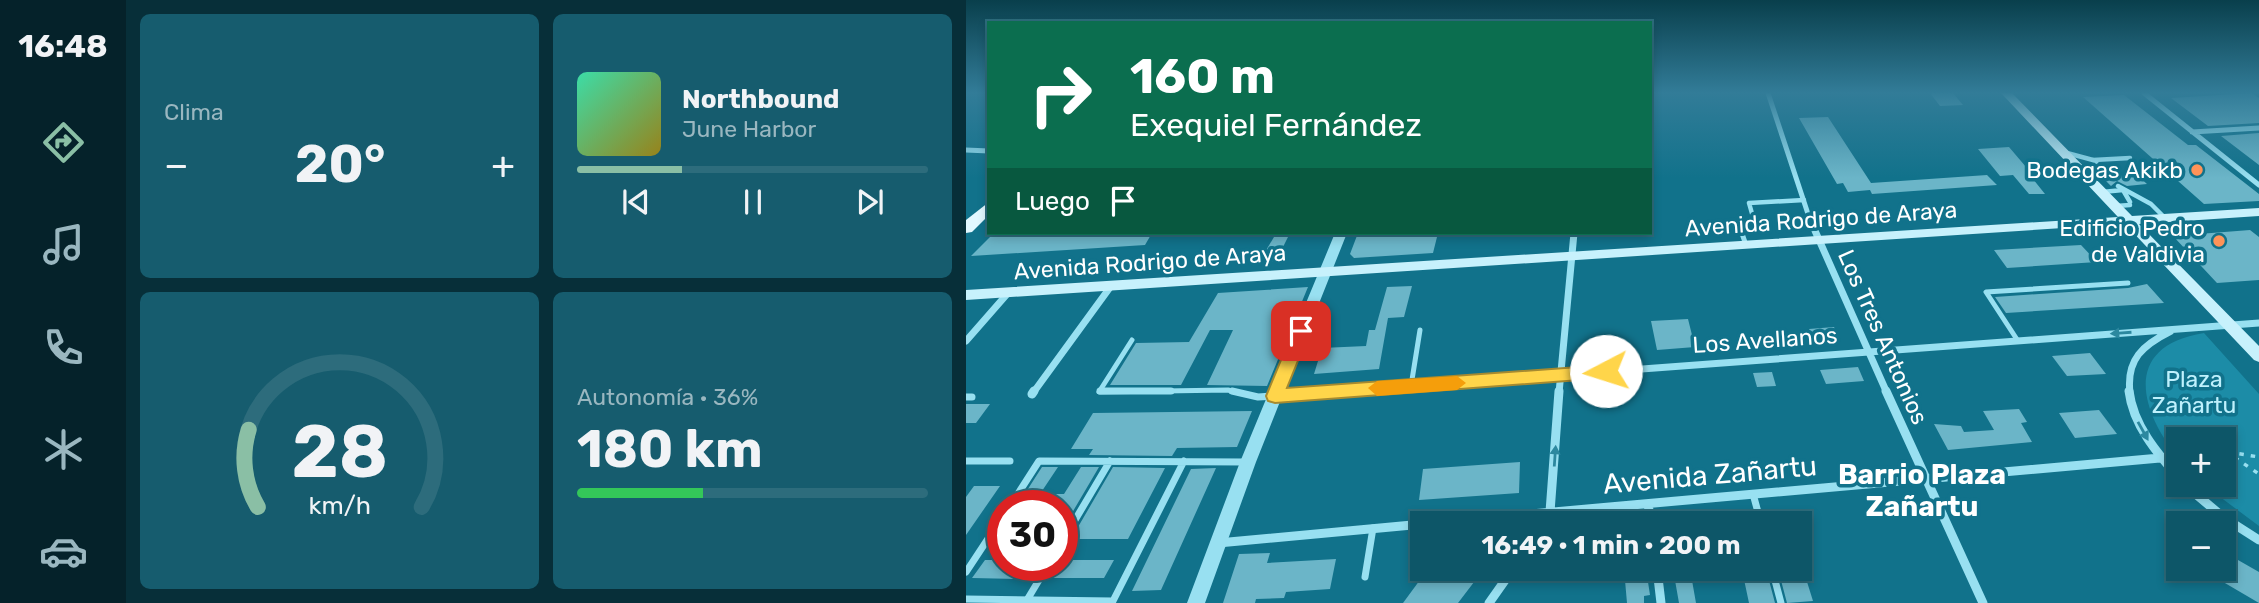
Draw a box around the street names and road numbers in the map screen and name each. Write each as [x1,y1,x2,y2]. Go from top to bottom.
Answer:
street label: Avenida Rodrigo de Araya [1684,196,1958,242]
street label: Avenida Rodrigo de Araya [1013,239,1287,285]
street label: Los Tres Antonios [1832,245,1934,429]
street label: Los Avellanos [1692,321,1838,359]
street label: Avenida Zañartu [1602,449,1818,501]

